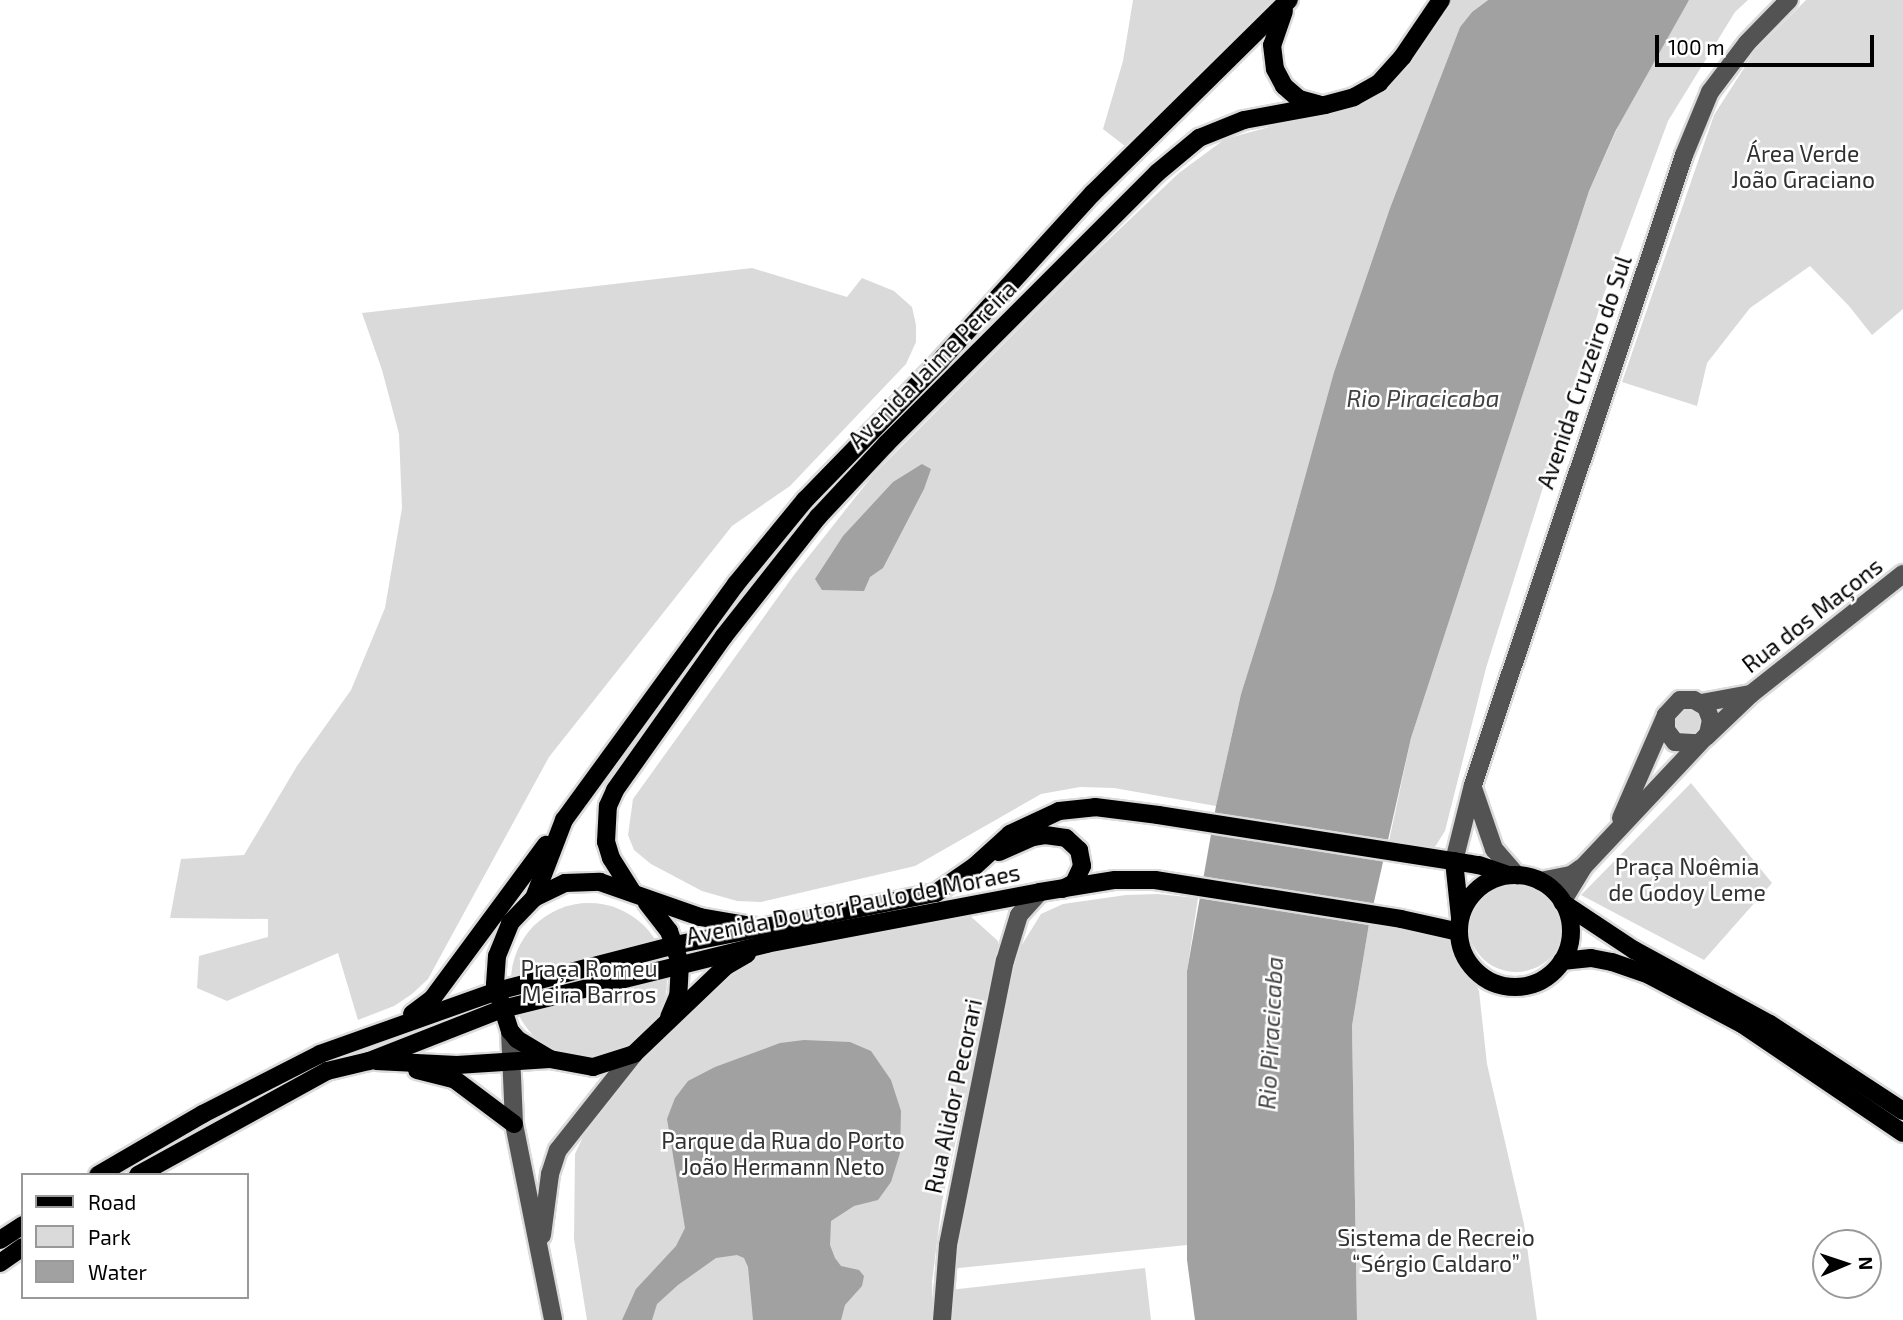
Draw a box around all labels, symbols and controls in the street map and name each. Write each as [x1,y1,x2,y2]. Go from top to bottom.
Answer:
scale bar [1658,21,1877,65]
text: 100 m [1668,34,1725,59]
park label: Área Verde João Graciano [1731,139,1875,193]
street label: Avenida Cruzeiro do Sul [1531,252,1637,492]
street label: Avenida Jaime Pereira [842,274,1022,454]
water label: Rio Piracicaba [1347,384,1499,412]
street label: Rua dos Maçons [1736,552,1888,678]
park label: Praça Noêmia de Godoy Leme [1608,852,1766,906]
street label: Avenida Doutor Paulo de Moraes [684,858,1022,950]
park label: Praça Romeu Meira Barros [520,954,658,1008]
water label: Rio Piracicaba [1252,956,1288,1110]
street label: Rua Alidor Pecorari [919,996,987,1196]
park label: Parque da Rua do Porto João Hermann Neto [661,1126,905,1180]
legend [21,1173,248,1299]
text: Road [88,1189,136,1214]
park label: Sistema de Recreio “Sérgio Caldaro” [1337,1223,1535,1277]
text: Park [88,1224,131,1249]
north arrow [1812,1229,1882,1299]
text: N [1855,1256,1878,1271]
text: Water [88,1259,147,1284]

